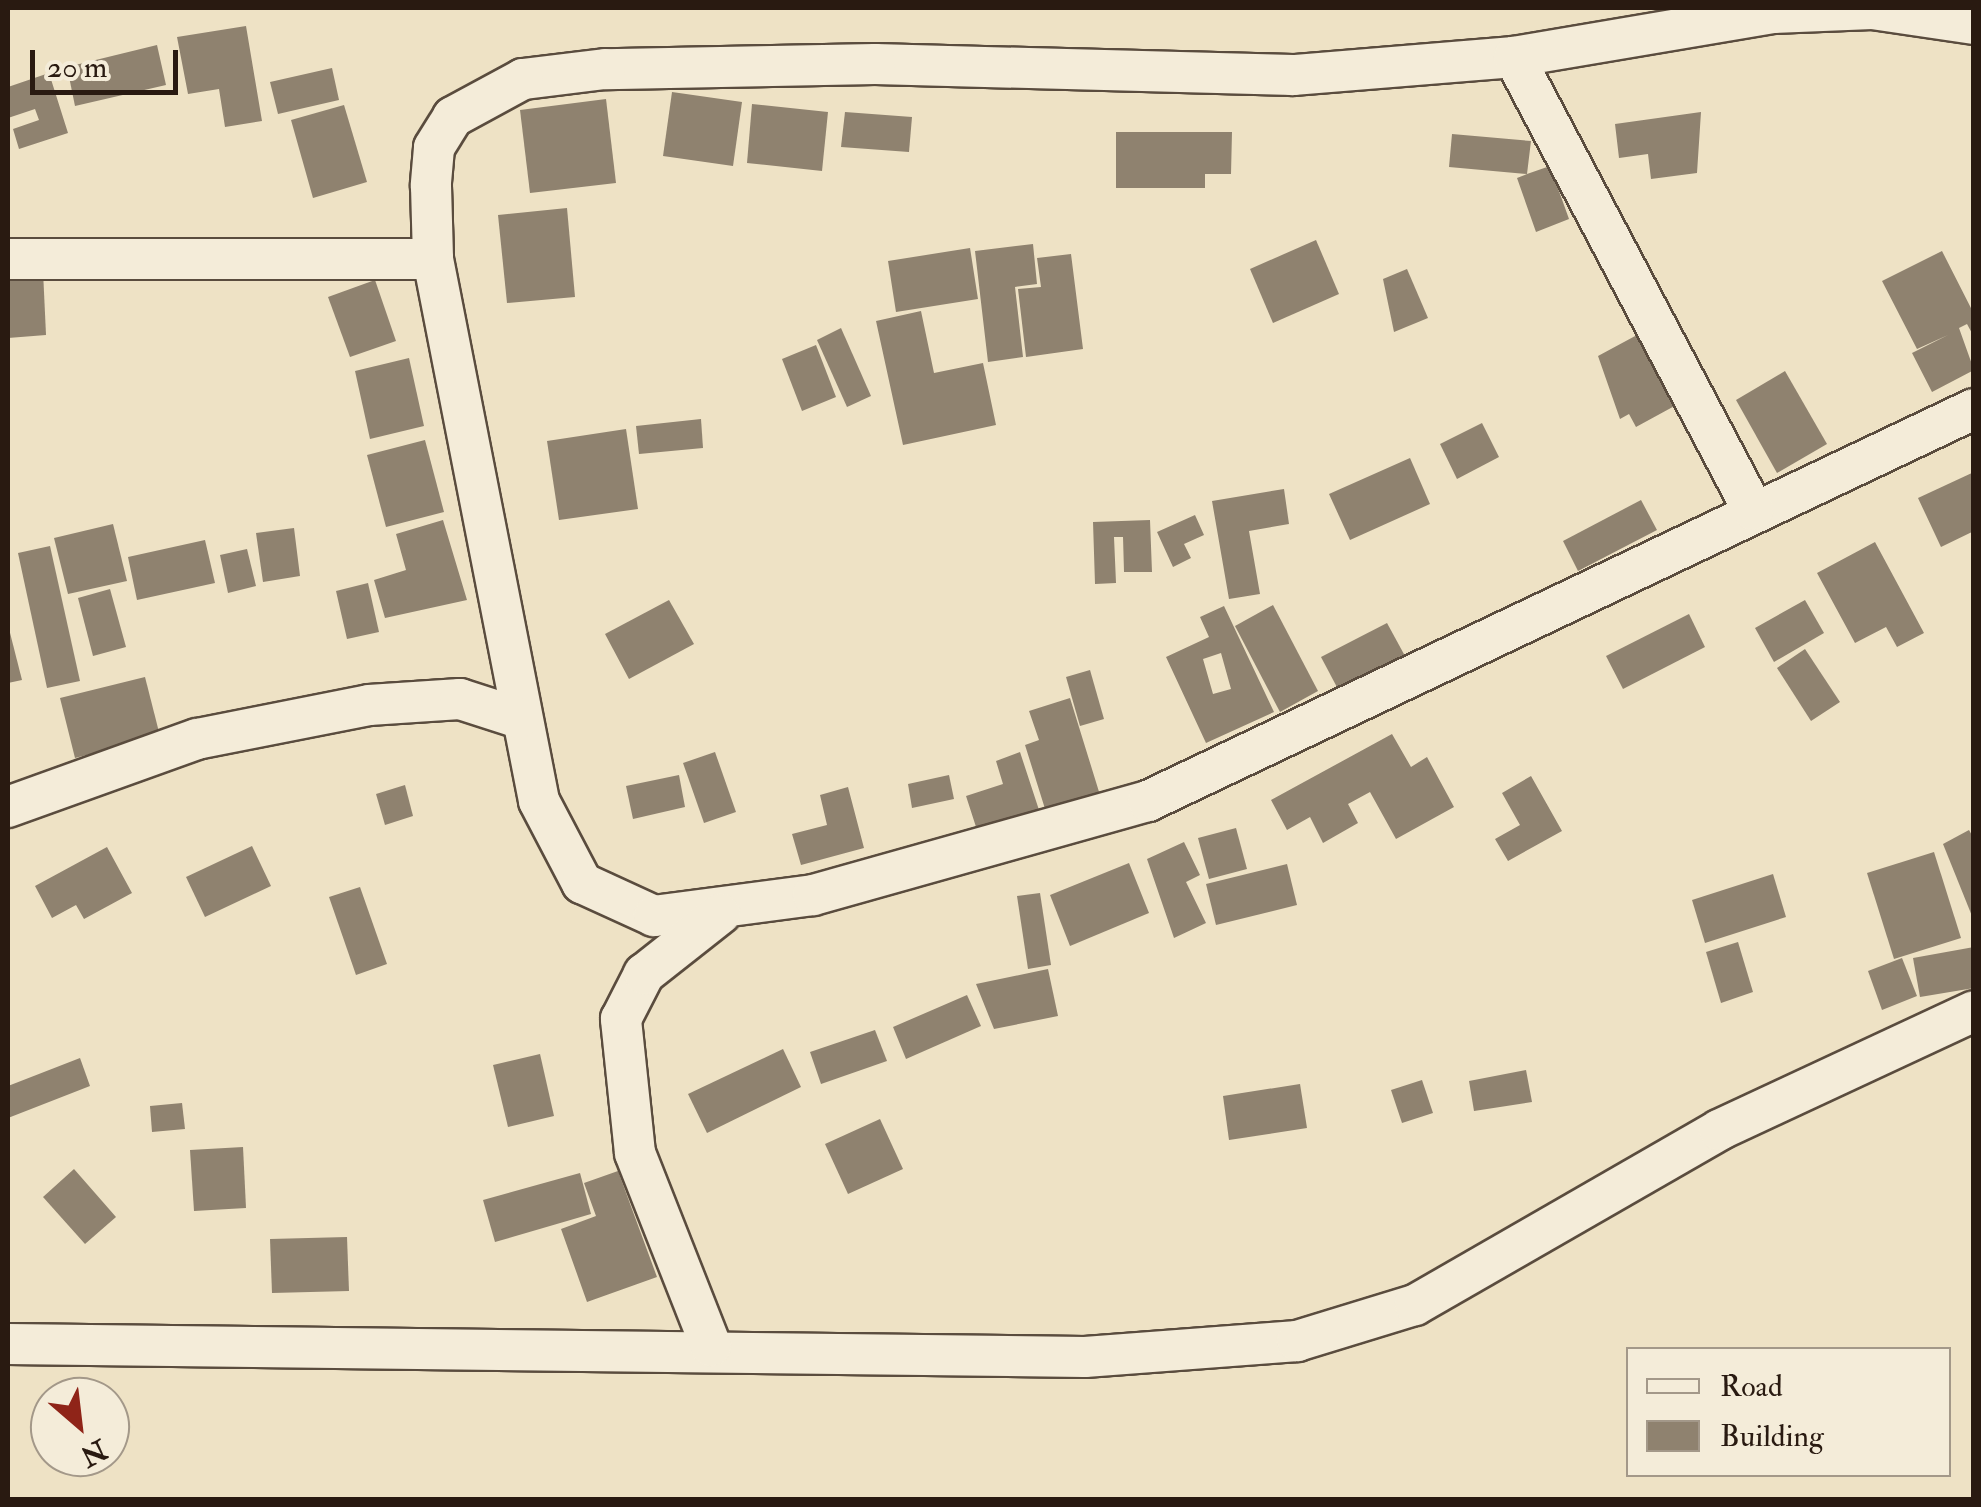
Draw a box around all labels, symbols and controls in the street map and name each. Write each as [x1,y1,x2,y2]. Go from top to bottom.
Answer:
scale bar [35,30,182,92]
text: 20 m [47,49,107,86]
legend [1626,1347,1951,1477]
text: Road [1720,1368,1783,1405]
north arrow [30,1377,130,1477]
text: Building [1720,1418,1824,1455]
text: N [74,1431,113,1473]

